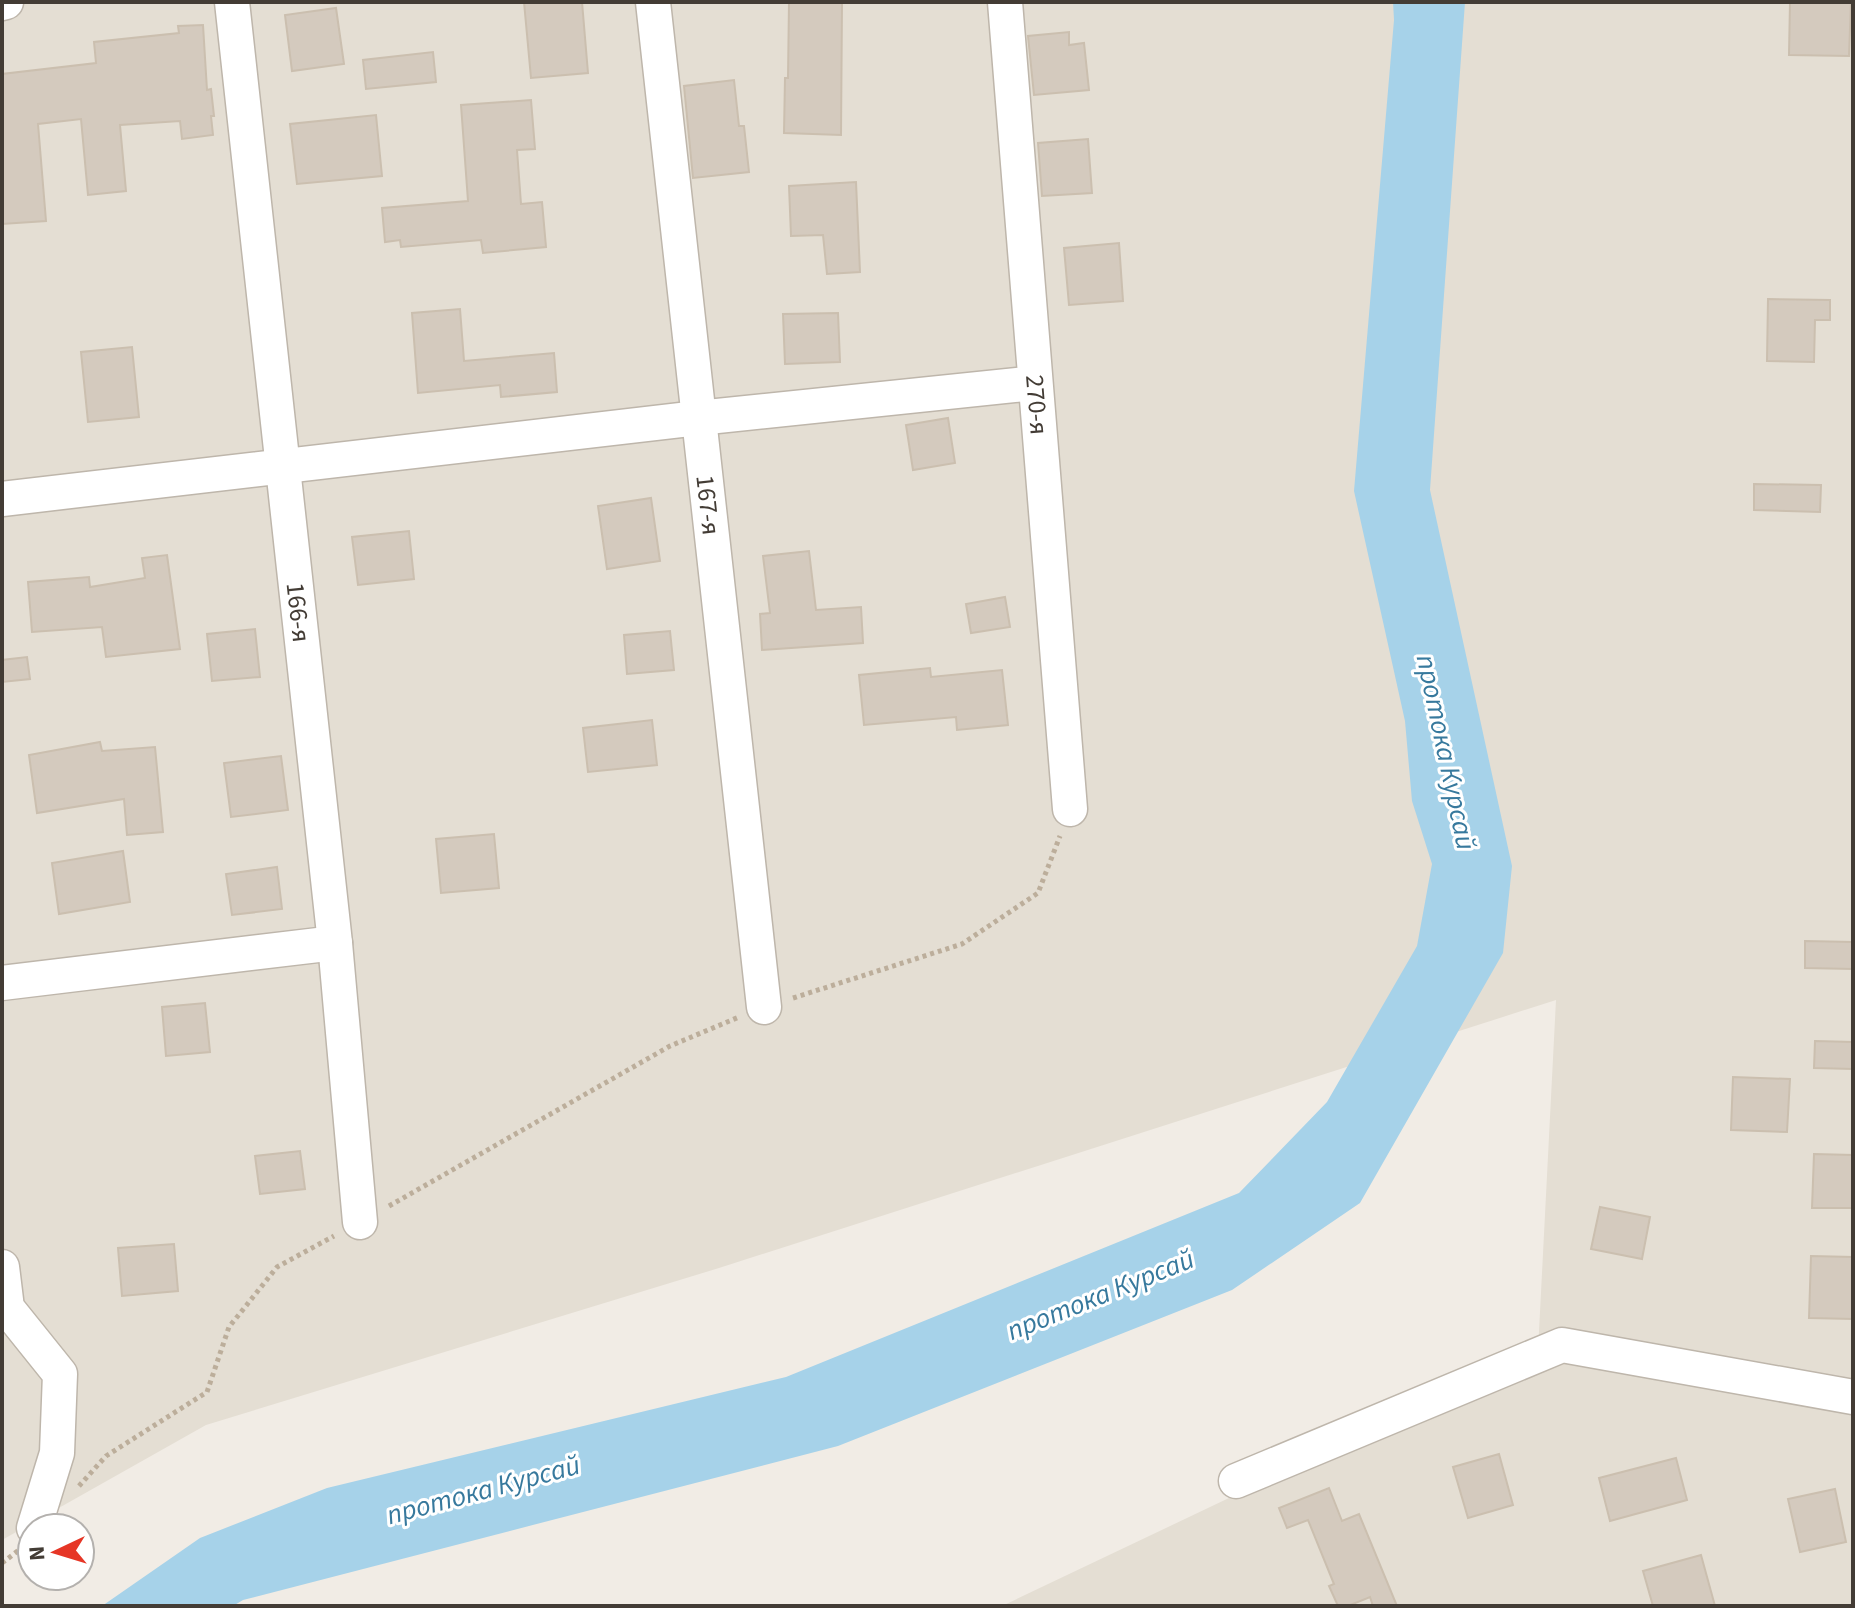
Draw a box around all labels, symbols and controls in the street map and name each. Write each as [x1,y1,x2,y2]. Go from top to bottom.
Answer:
street label: 270-я [1016,373,1058,436]
street label: 167-я [686,473,730,537]
street label: 166-я [277,581,320,644]
water label: протока Курсай [1406,651,1486,854]
water label: протока Курсай [1001,1239,1200,1351]
water label: протока Курсай [382,1445,585,1535]
north arrow [16,1512,96,1592]
text: N [21,1545,54,1562]

